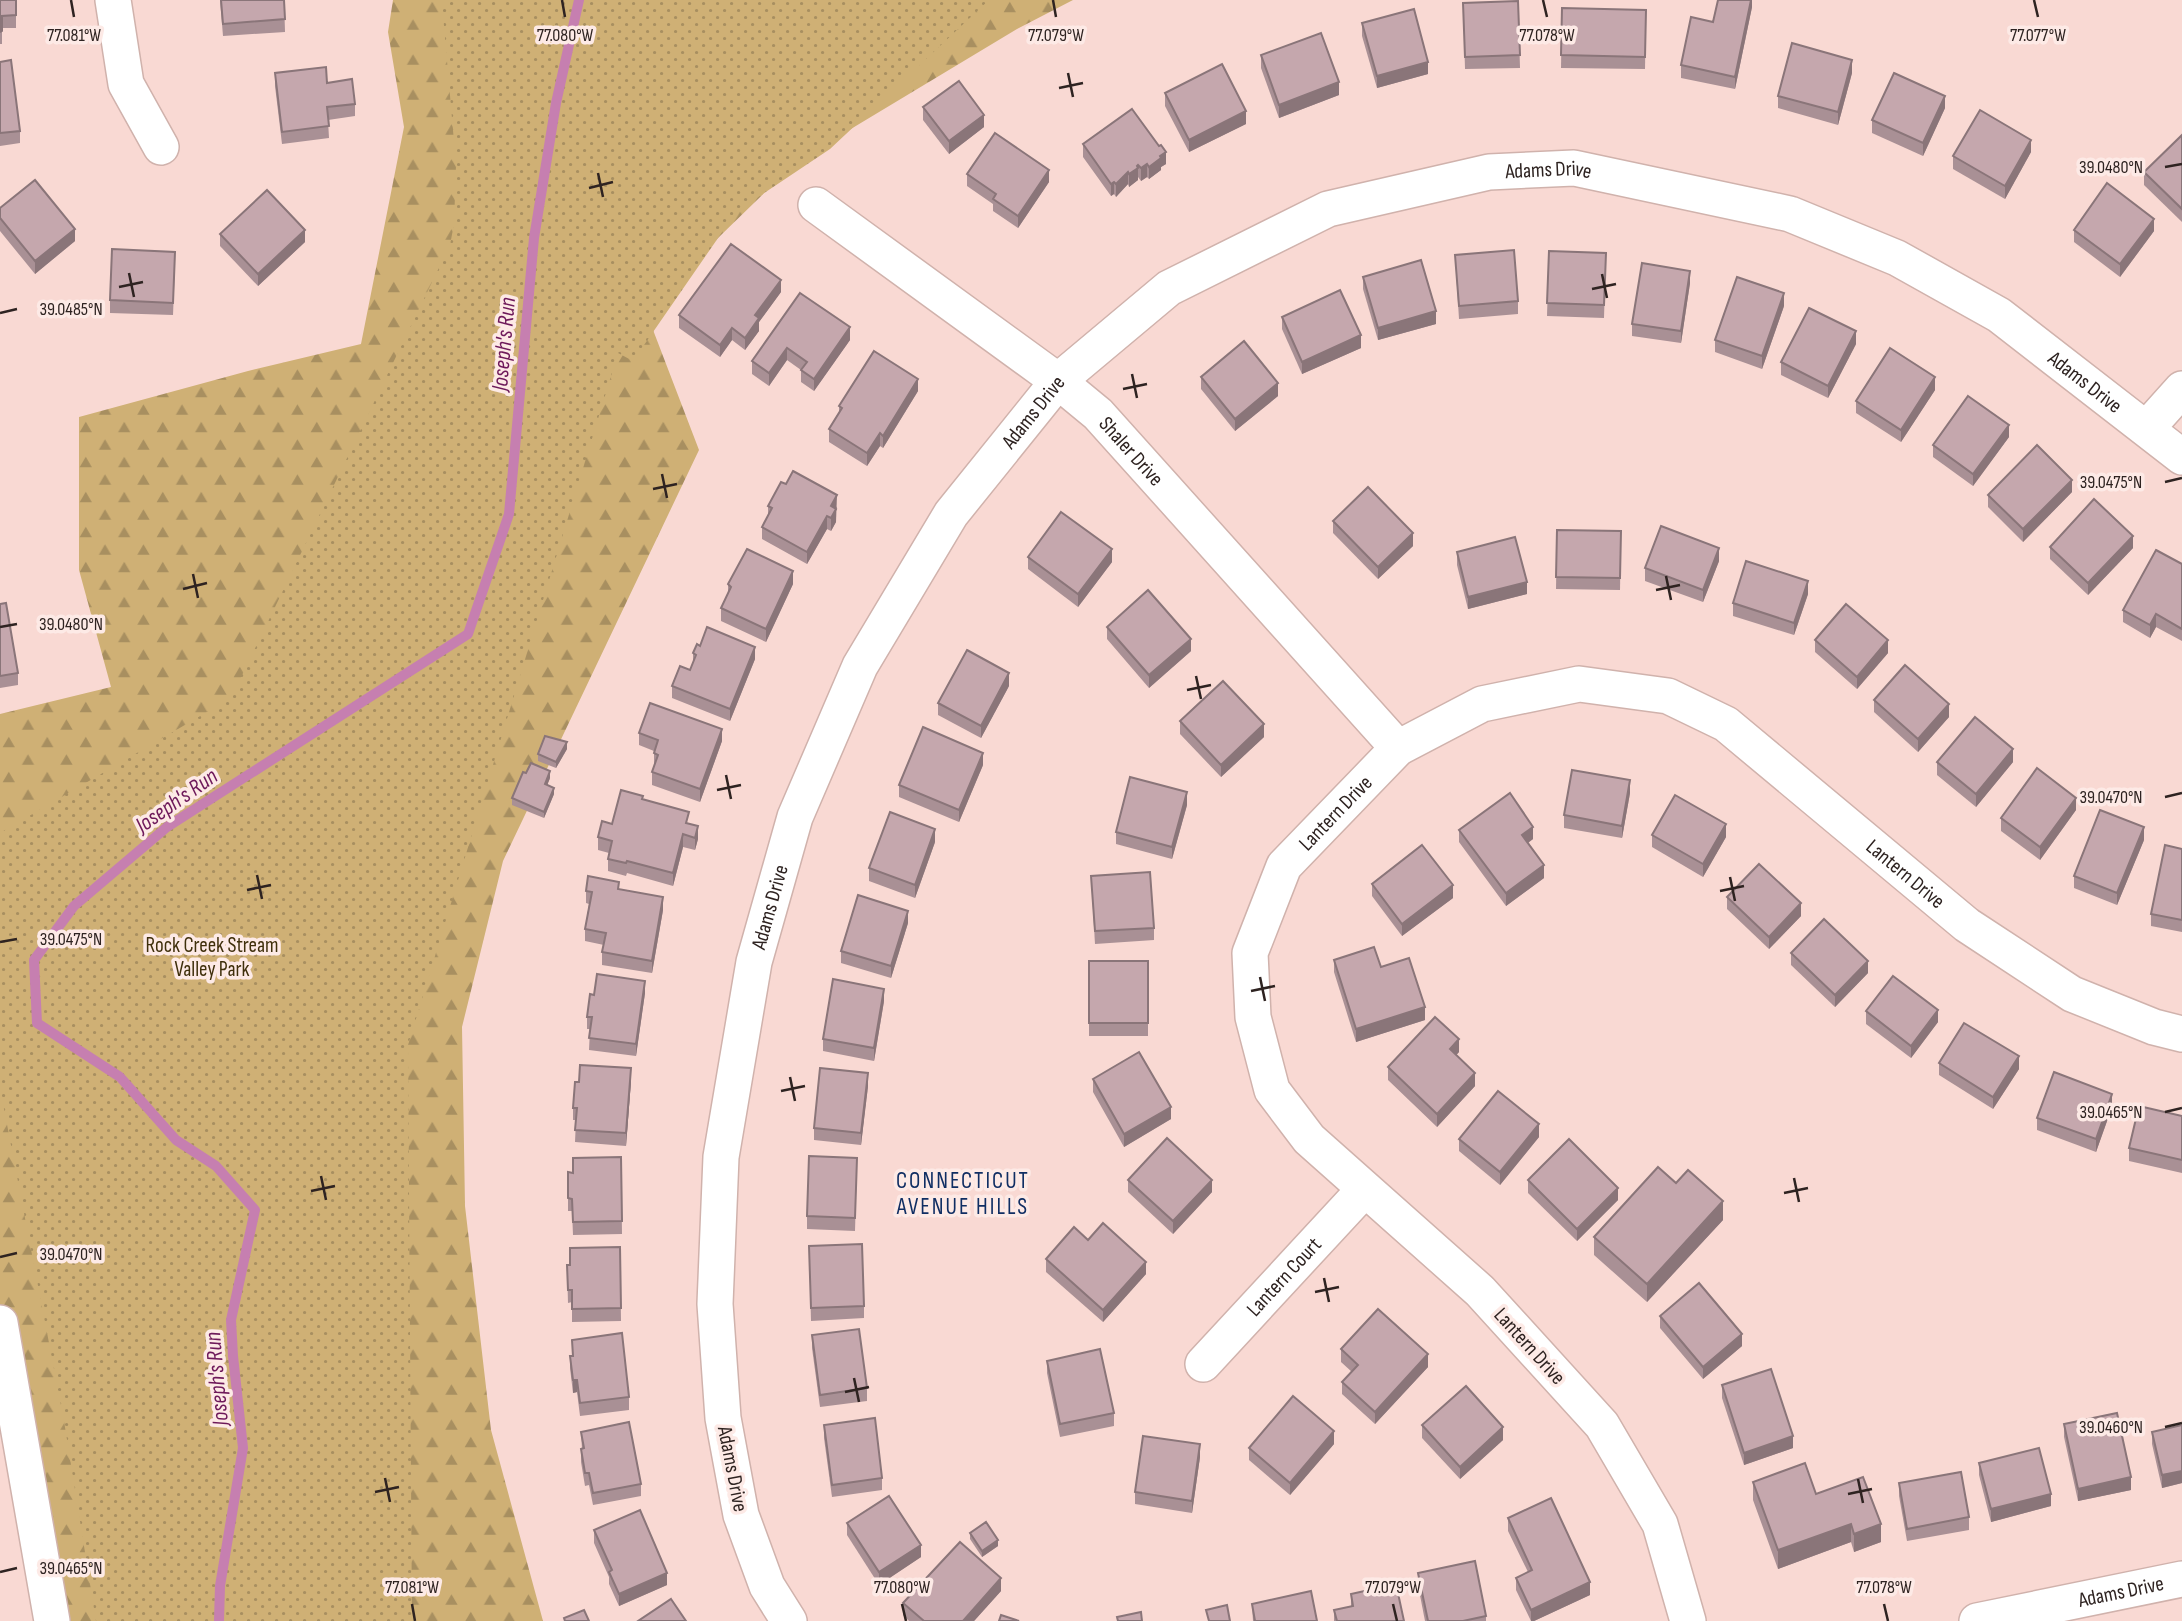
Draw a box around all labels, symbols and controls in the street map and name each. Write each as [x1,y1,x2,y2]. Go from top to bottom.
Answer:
text: 77.081°W [47,25,101,46]
text: 77.080°W [537,25,594,46]
text: 77.079°W [1028,25,1084,46]
text: 77.078°W [1519,25,1575,46]
text: 77.077°W [2010,25,2066,46]
street label: Adams Drive [1504,156,1594,184]
text: 39.0480°N [2079,157,2143,178]
water label: Joseph's Run [486,296,522,394]
text: 39.0485°N [39,299,103,320]
street label: Adams Drive [2042,345,2127,419]
street label: Adams Drive [996,371,1070,455]
street label: Shaler Drive [1093,412,1169,491]
text: 39.0475°N [2080,472,2142,493]
text: 39.0480°N [39,614,103,635]
water label: Joseph's Run [128,762,223,840]
street label: Lantern Drive [1294,770,1378,856]
text: 39.0470°N [2079,787,2143,808]
street label: Lantern Drive [1861,834,1950,914]
street label: Adams Drive [746,862,794,953]
text: 39.0475°N [40,929,102,950]
park label: Rock Creek Stream Valley Park [145,933,279,982]
text: 39.0465°N [2079,1102,2143,1123]
district label: CONNECTICUT AVENUE HILLS [896,1167,1030,1221]
street label: Lantern Court [1242,1232,1327,1322]
text: 39.0470°N [39,1244,103,1265]
street label: Lantern Drive [1489,1303,1571,1390]
water label: Joseph's Run [199,1330,235,1429]
text: 39.0460°N [2079,1417,2143,1438]
street label: Adams Drive [712,1423,753,1514]
text: 39.0465°N [39,1558,103,1579]
street label: Adams Drive [2075,1571,2166,1613]
text: 77.081°W [385,1577,439,1598]
text: 77.080°W [874,1577,931,1598]
text: 77.079°W [1365,1577,1421,1598]
text: 77.078°W [1856,1577,1912,1598]

